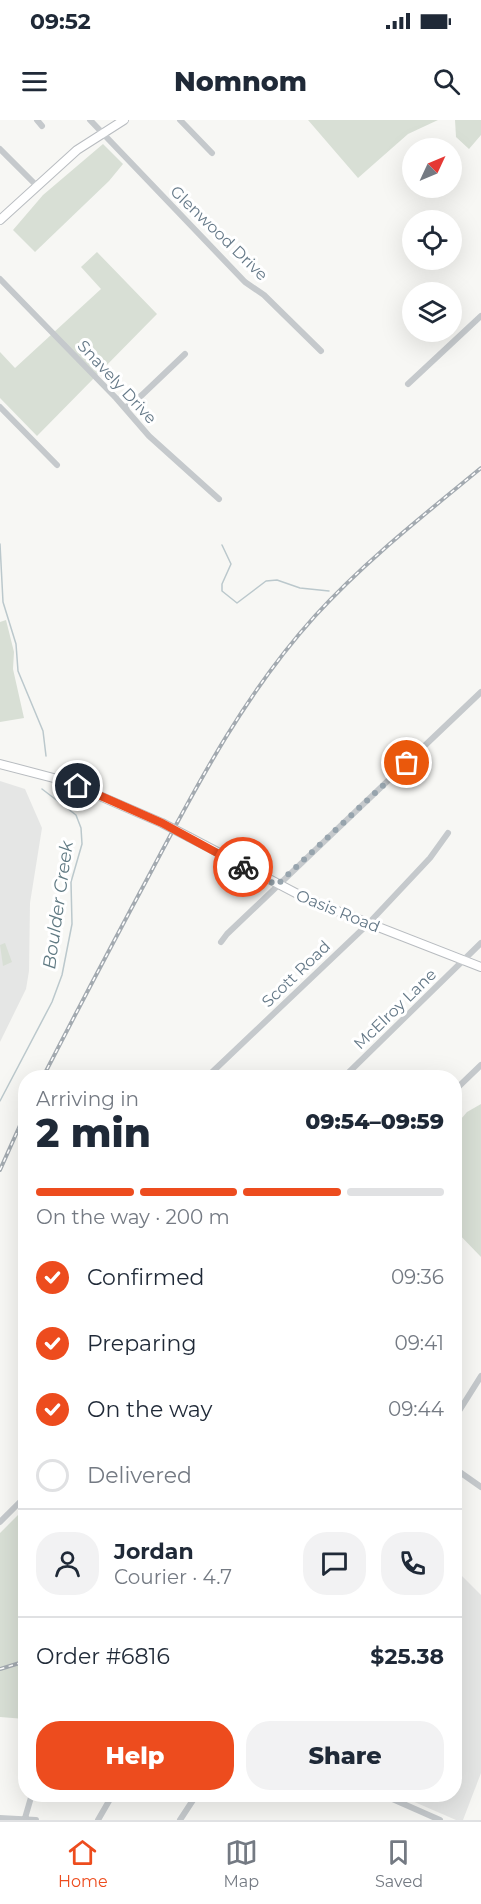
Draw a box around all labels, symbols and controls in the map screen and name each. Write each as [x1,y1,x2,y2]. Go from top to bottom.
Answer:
text: 09:52 [30,8,91,35]
icon: menu [18,65,51,98]
text: Nomnom [174,65,307,98]
icon: search [430,65,463,98]
north arrow [402,138,462,198]
map controls [402,138,462,342]
street label: Glenwood Drive [166,182,272,284]
button: locate [402,210,462,270]
button: layers [402,282,462,342]
street label: Snavely Drive [74,336,160,428]
pin [381,737,432,788]
icon: bag [390,746,423,779]
pin [52,760,103,811]
icon: home [61,769,94,802]
courier [213,837,273,897]
water label: Boulder Creek [38,838,78,970]
icon: bike [227,851,260,884]
street label: Oasis Road [293,886,383,936]
street label: Scott Road [258,937,334,1011]
street label: McElroy Lane [350,965,440,1053]
text: Arriving in [36,1087,139,1111]
text: 09:54–09:59 [305,1108,444,1135]
text: 2 min [36,1109,151,1157]
text: On the way · 200 m [36,1205,230,1229]
icon: check [36,1261,69,1294]
text: Confirmed [87,1264,204,1291]
text: 09:36 [391,1265,444,1289]
icon: check [36,1327,69,1360]
text: Preparing [87,1330,196,1357]
text: 09:41 [394,1331,444,1355]
icon: check [36,1393,69,1426]
text: On the way [87,1396,212,1423]
text: 09:44 [388,1397,444,1421]
text: Delivered [87,1462,192,1489]
button: person [36,1532,99,1595]
button: chat [303,1532,366,1595]
button: phone [381,1532,444,1595]
text: Jordan [114,1538,194,1565]
text: Courier · 4.7 [114,1565,232,1589]
text: Order #6816 [36,1643,170,1670]
text: $25.38 [370,1643,444,1670]
button: Help [36,1721,234,1790]
button: Share [246,1721,444,1790]
tab: Home [58,1836,108,1891]
tab: Map [224,1836,259,1891]
tab: Saved [375,1836,423,1891]

